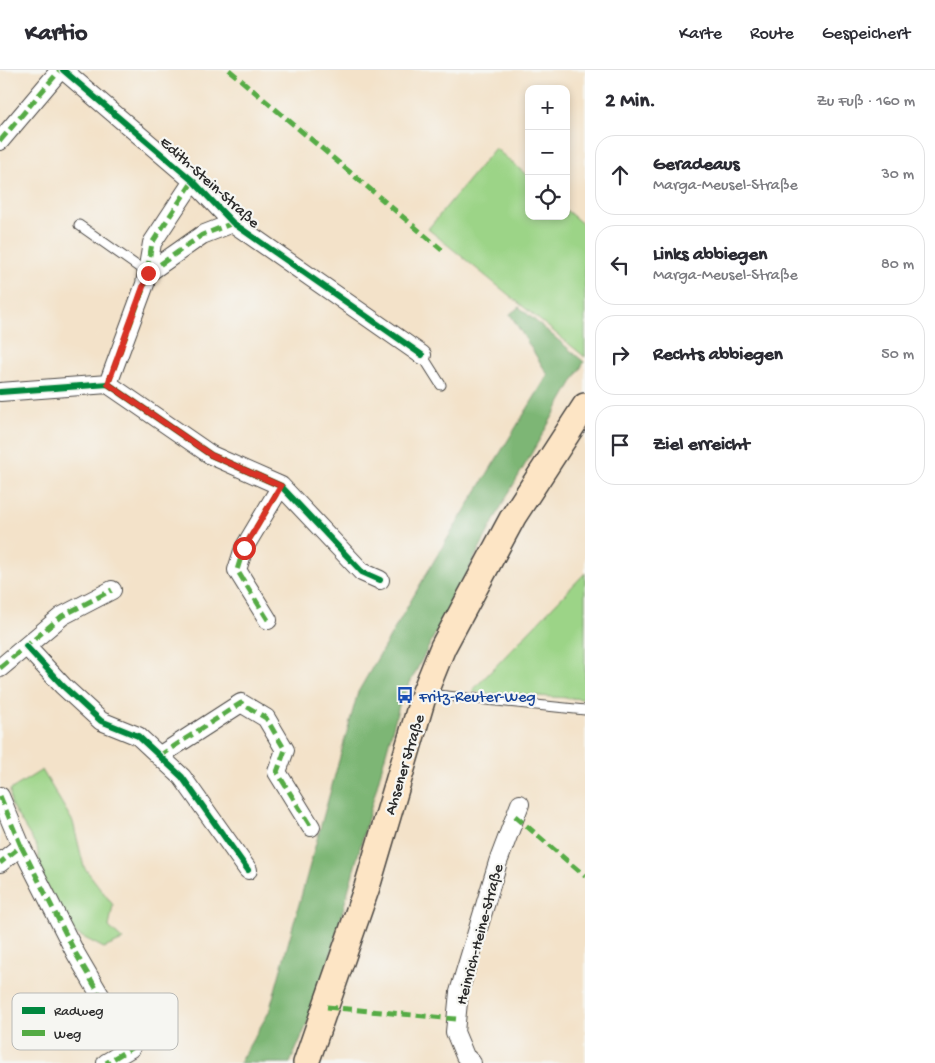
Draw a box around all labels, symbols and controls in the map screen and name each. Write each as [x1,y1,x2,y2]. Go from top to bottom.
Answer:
text: Kartio [25,20,88,49]
text: Karte [679,24,722,45]
text: Route [750,24,794,45]
text: Gespeichert [822,24,910,45]
map controls [525,85,570,220]
button: + [525,85,570,130]
text: 2 Min. [605,90,656,115]
text: Zu Fuß · 160 m [817,93,915,112]
button: − [525,130,570,175]
street label: Edith-Stein-Straße [155,134,263,234]
text: Geradeaus [653,154,739,177]
icon: ahead [606,161,634,189]
text: 30 m [881,166,914,185]
button: locate [525,175,570,220]
text: Marga-Meusel-Straße [653,177,798,196]
text: Links abbiegen [653,244,767,267]
icon: left [606,251,634,279]
text: 80 m [881,256,914,275]
route end [137,262,160,285]
text: Marga-Meusel-Straße [653,267,798,286]
icon: right [606,341,634,369]
text: Rechts abbiegen [653,344,783,367]
text: 50 m [881,346,914,365]
icon: arrive [606,431,634,459]
text: Ziel erreicht [653,434,750,457]
route start [233,537,256,560]
bus stop icon: Fritz-Reuter-Weg [395,685,415,705]
place label: Fritz-Reuter-Weg [418,689,536,708]
street label: Ahsener Straße [382,712,431,818]
street label: Heinrich-Heine-Straße [453,862,509,1007]
legend [12,993,178,1050]
text: Radweg [54,1004,103,1021]
text: Weg [54,1027,81,1044]

